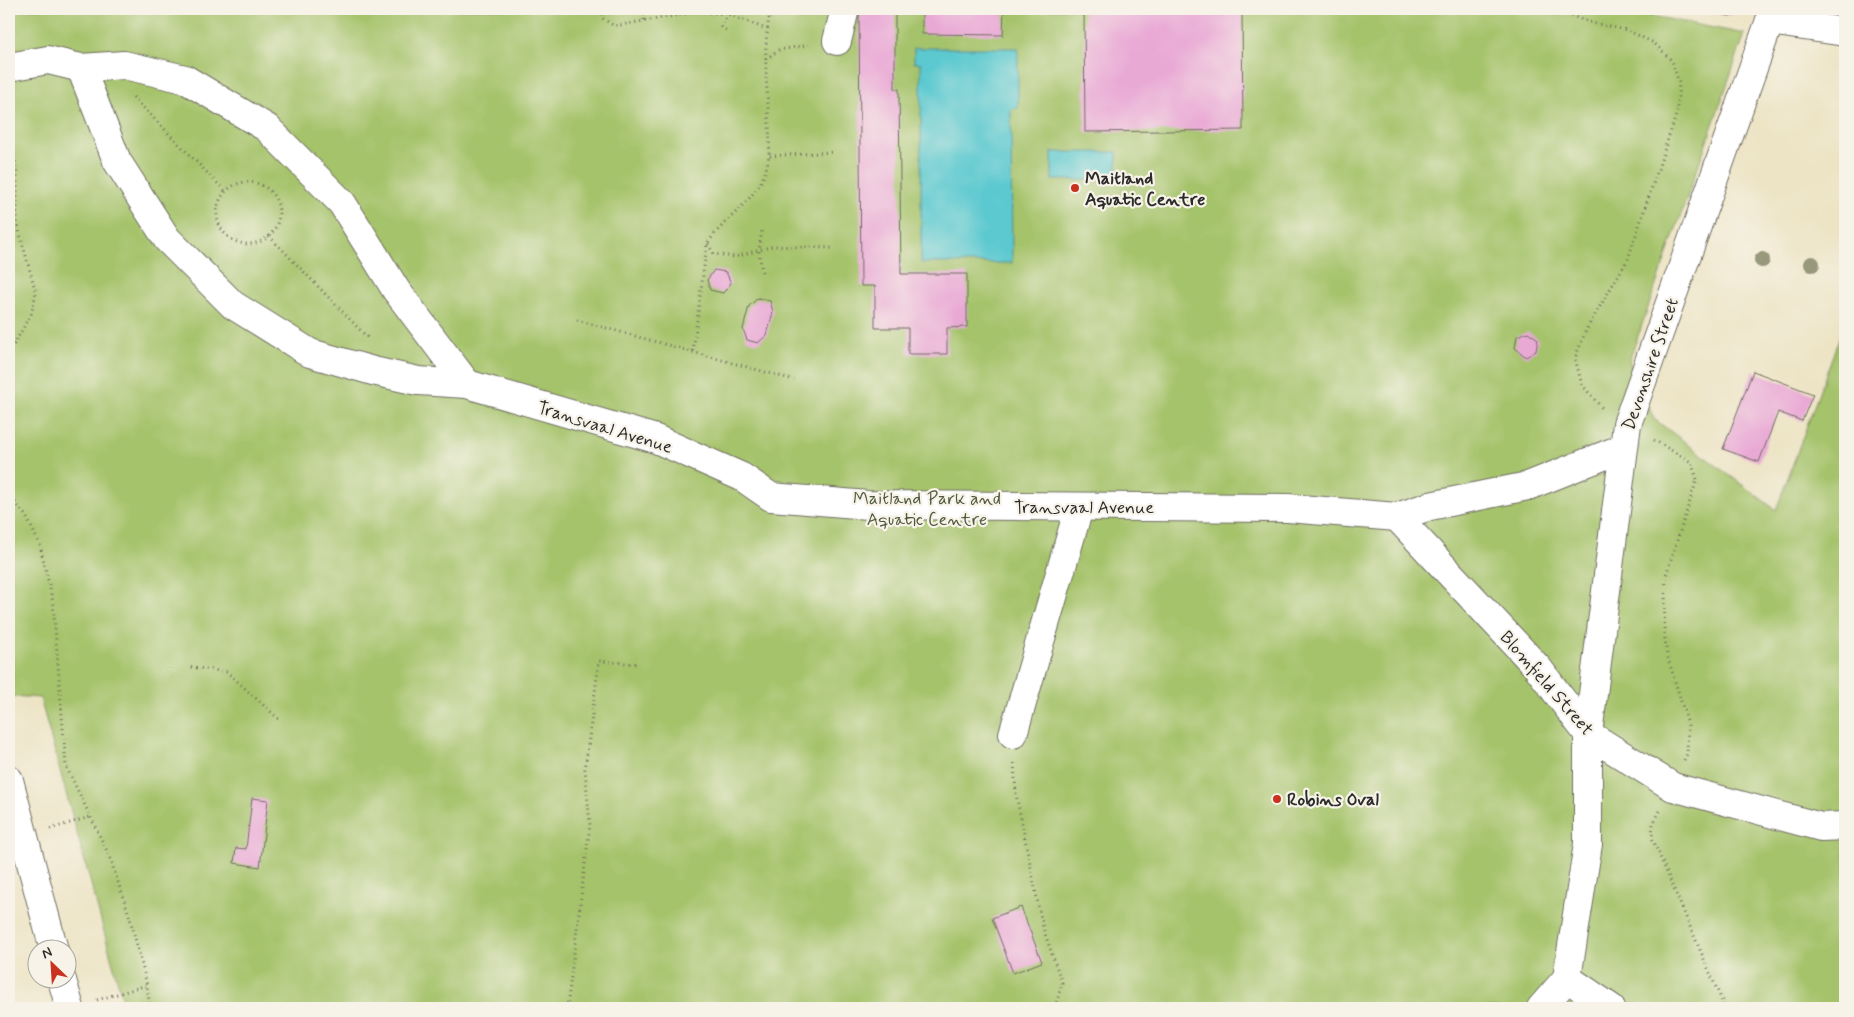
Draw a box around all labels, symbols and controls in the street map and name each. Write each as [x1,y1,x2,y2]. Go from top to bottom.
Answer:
place label: Maitland Aquatic Centre [1085,167,1205,212]
marker: Maitland Aquatic Centre [1069,182,1081,194]
street label: Devonshire Street [1617,295,1685,434]
street label: Transvaal Avenue [534,396,675,460]
park label: Maitland Park and Aquatic Centre [853,487,1001,532]
street label: Transvaal Avenue [1014,496,1154,520]
street label: Blomfield Street [1494,626,1598,741]
place label: Robins Oval [1287,788,1379,812]
marker: Robins Oval [1271,793,1283,805]
north arrow [28,940,78,990]
text: N [39,943,55,963]

